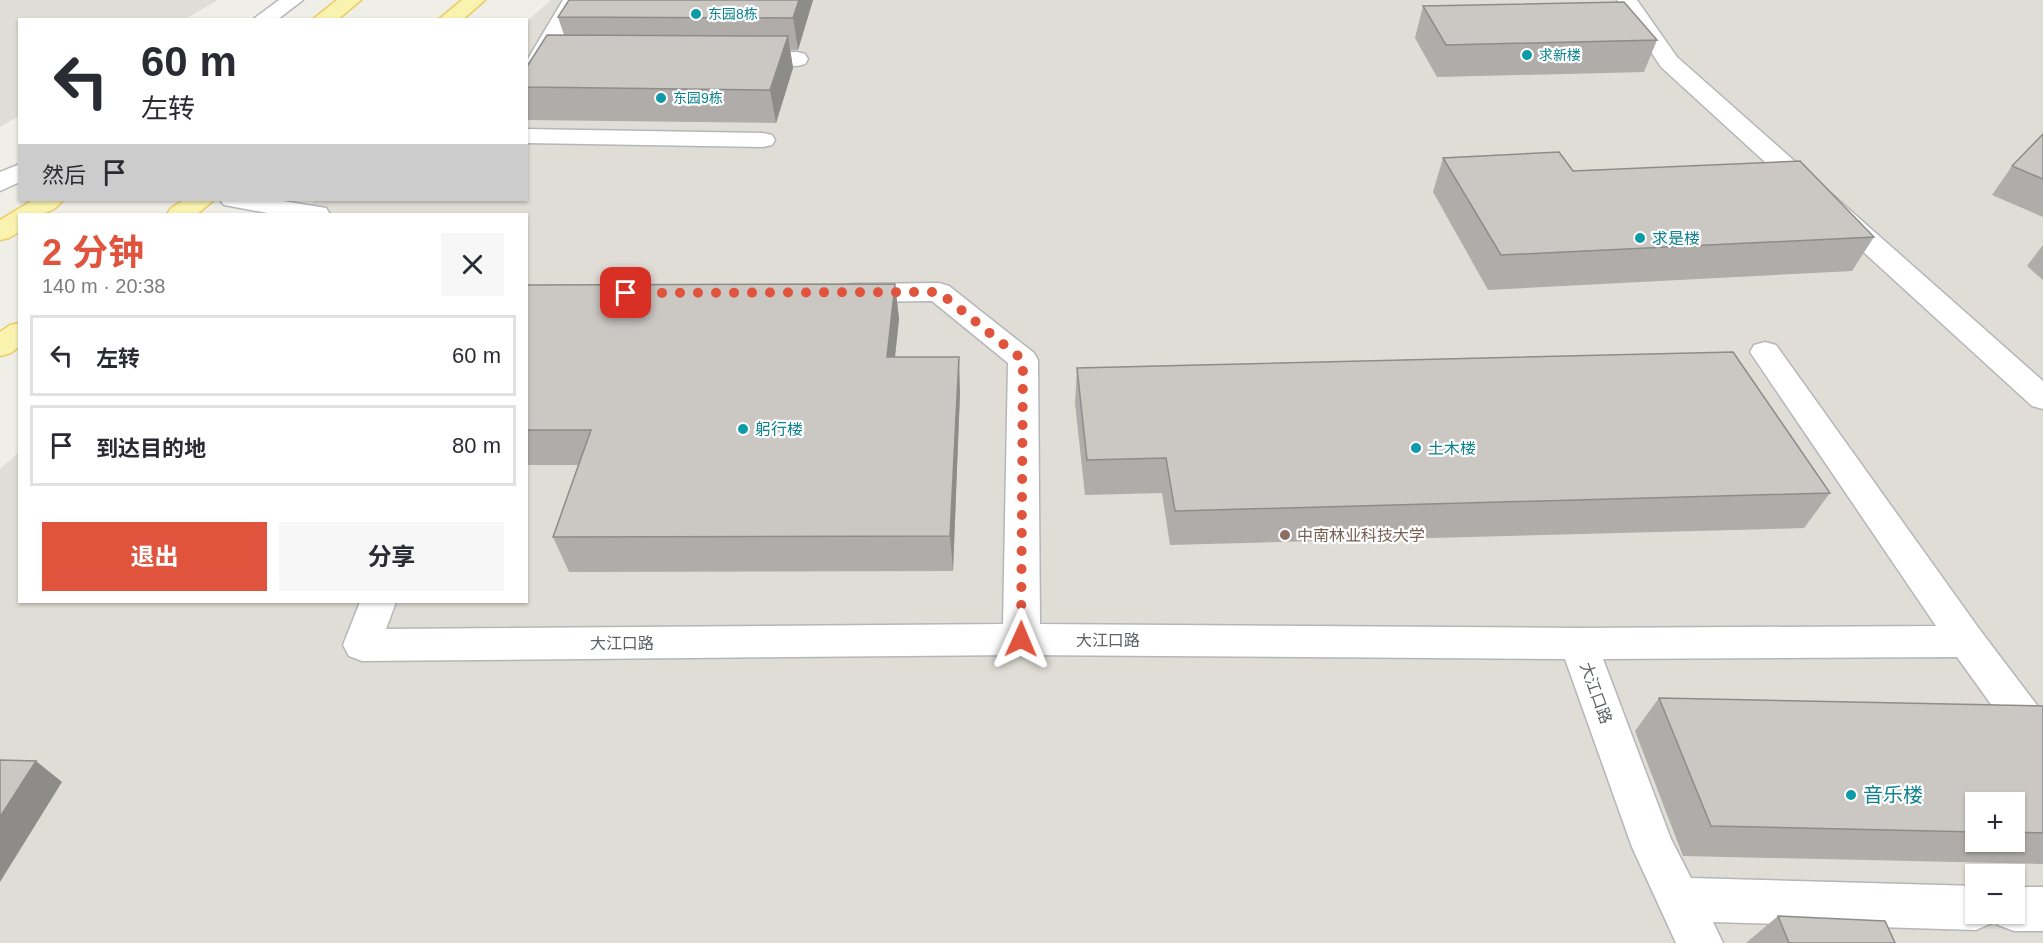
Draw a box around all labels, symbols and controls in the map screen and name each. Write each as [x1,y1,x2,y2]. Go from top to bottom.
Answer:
place label: 东园8栋 [708,6,758,22]
marker: 东园8栋 [689,7,703,21]
text: 60 m [141,38,237,85]
icon: left [42,42,120,120]
place label: 求新楼 [1539,47,1581,63]
marker: 求新楼 [1520,48,1534,62]
place label: 东园9栋 [673,90,723,106]
marker: 东园9栋 [654,91,668,105]
text: 左转 [141,94,195,124]
icon: arrive [98,156,131,189]
text: 然后 [42,163,86,188]
place label: 求是楼 [1652,230,1700,247]
marker: 求是楼 [1633,231,1647,245]
text: 2 分钟 [42,232,144,273]
button: close [441,233,504,296]
pin [600,267,651,318]
text: 140 m · 20:38 [42,275,165,297]
icon: arrive [609,276,642,309]
icon: left [45,339,78,372]
text: 60 m [452,343,501,368]
text: 左转 [96,346,140,371]
place label: 躬行楼 [755,421,803,438]
marker: 躬行楼 [736,422,750,436]
icon: arrive [45,429,78,462]
text: 80 m [452,433,501,458]
text: 到达目的地 [96,436,206,461]
place label: 土木楼 [1428,440,1476,457]
marker: 土木楼 [1409,441,1423,455]
button: 退出 [42,522,267,591]
button: 分享 [279,522,504,591]
place label: 中南林业科技大学 [1297,527,1425,544]
marker: 中南林业科技大学 [1278,528,1292,542]
position arrow [989,607,1053,671]
street label: 大江口路 [1076,632,1140,649]
street label: 大江口路 [590,635,654,652]
street label: 大江口路 [1577,660,1615,726]
place label: 音乐楼 [1863,784,1923,806]
marker: 音乐楼 [1844,788,1858,802]
map controls [1965,792,2025,924]
button: + [1965,792,2025,852]
button: − [1965,864,2025,924]

